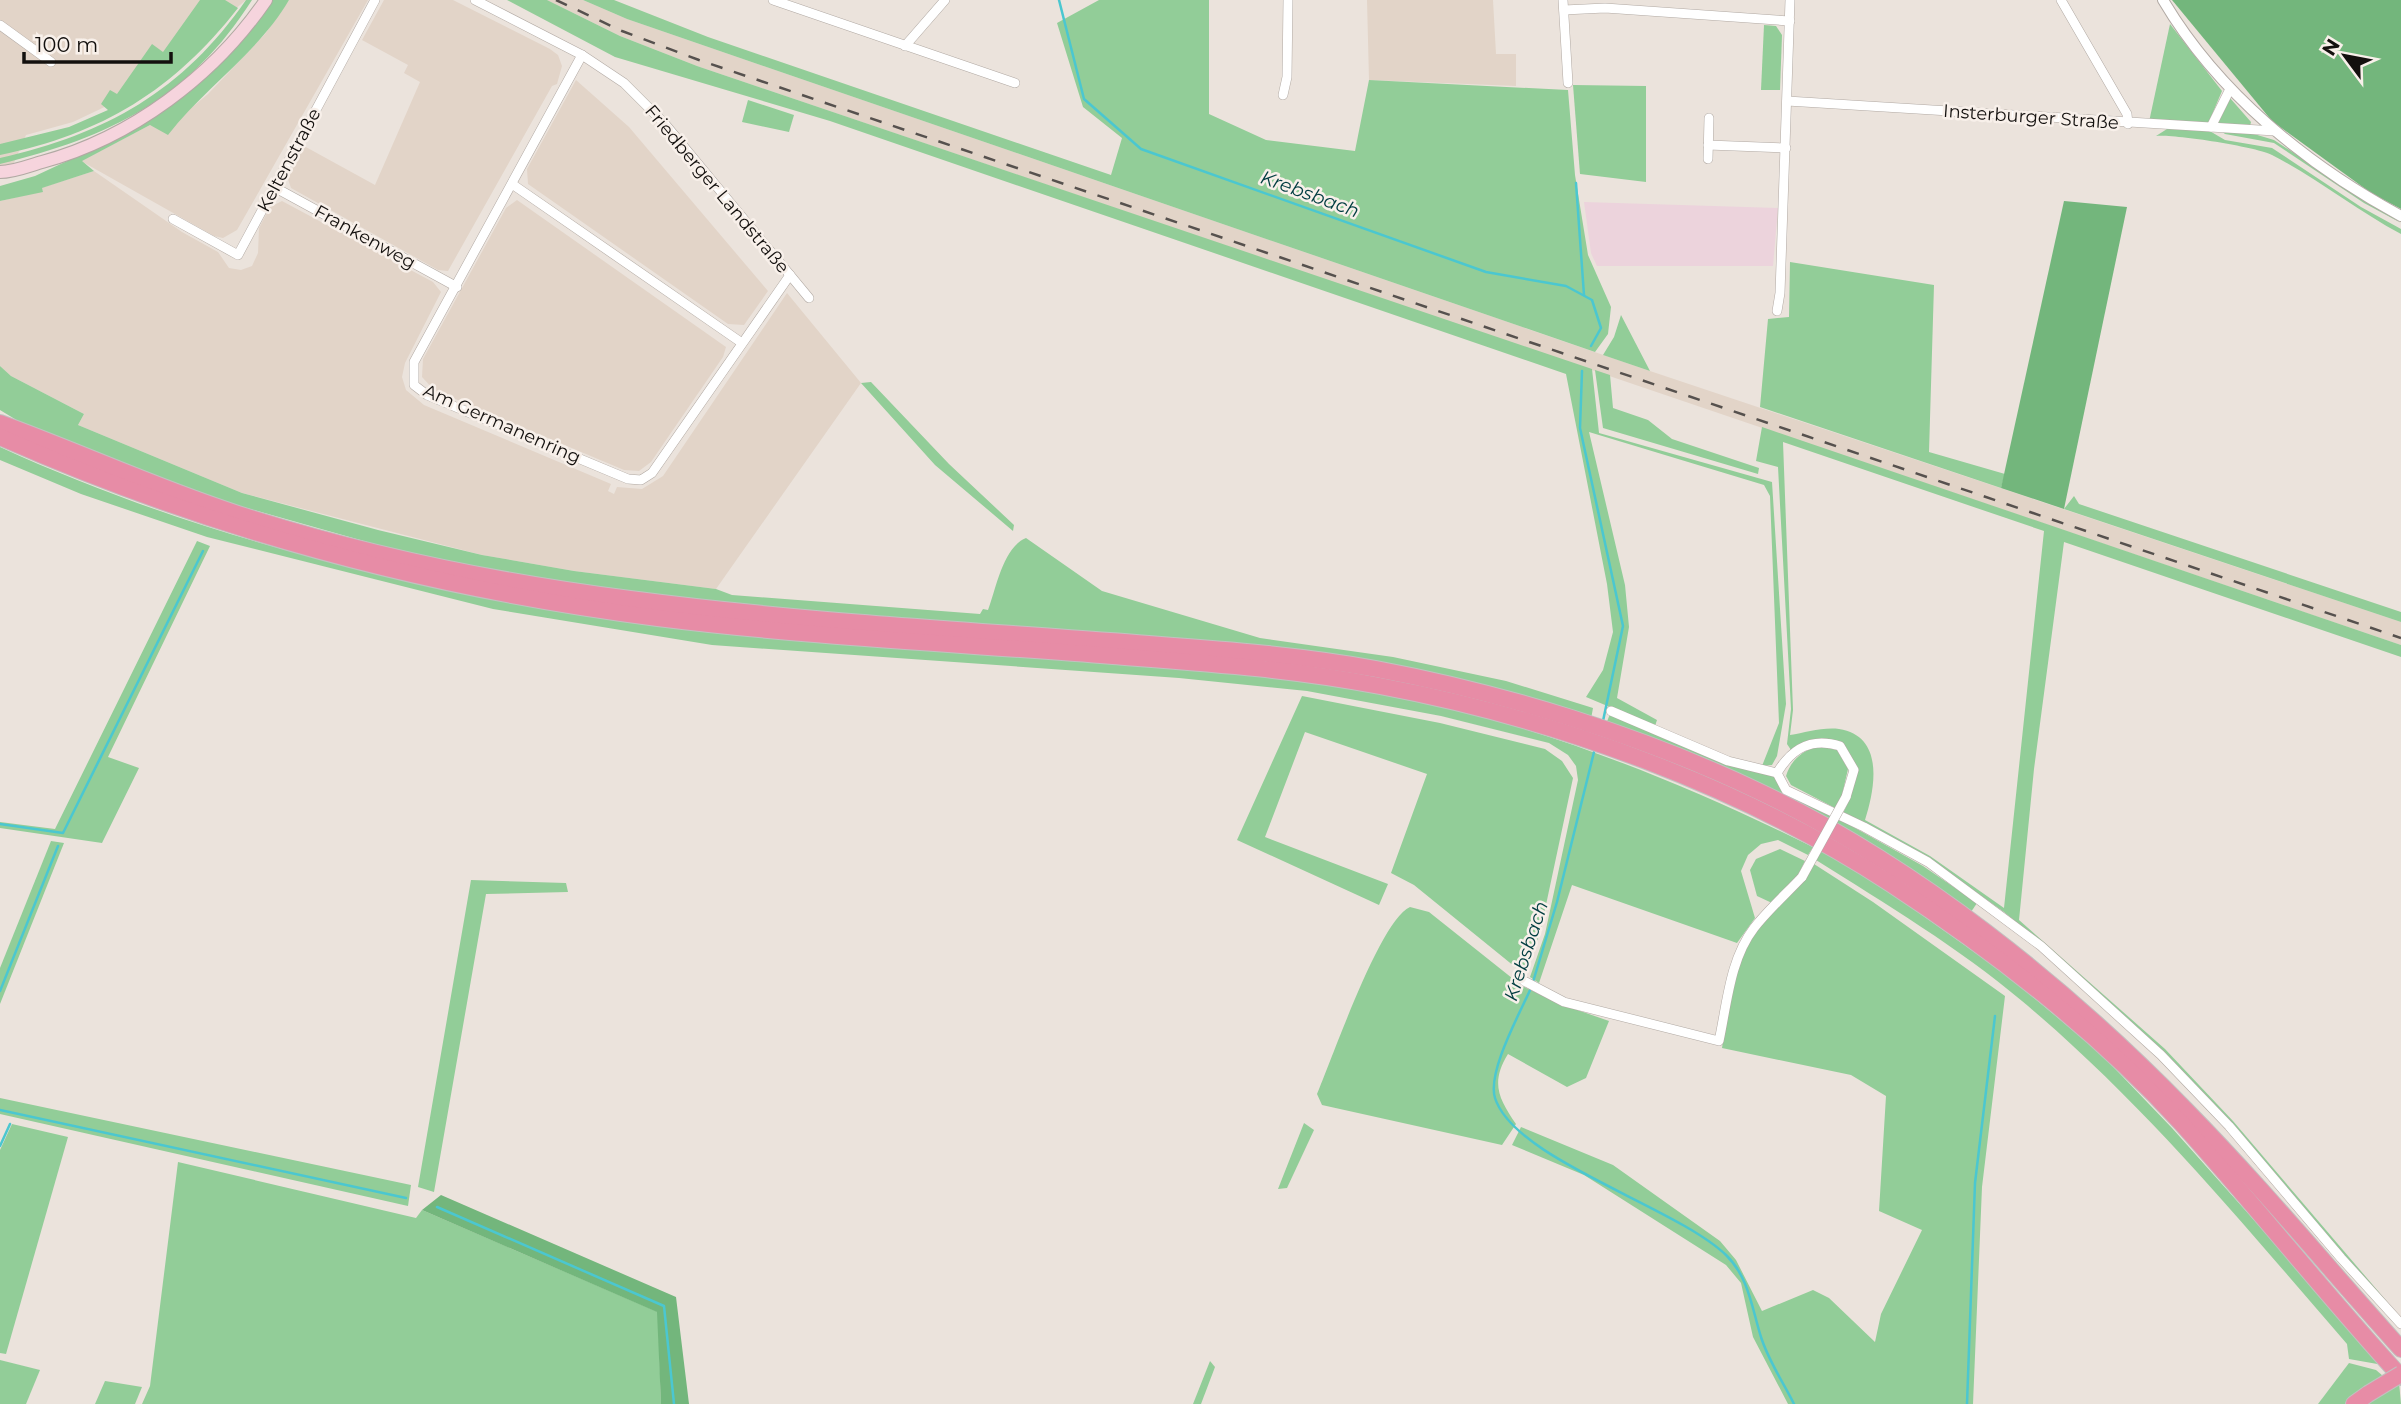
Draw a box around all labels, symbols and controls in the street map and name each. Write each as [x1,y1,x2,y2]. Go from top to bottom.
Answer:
scale bar [24,21,172,65]
north arrow [2310,21,2380,91]
text: 100 m [35,32,98,57]
text: N [2317,35,2345,60]
street label: Friedberger Landstraße [640,100,794,278]
street label: Insterburger Straße [1942,100,2120,134]
street label: Keltenstraße [253,104,326,216]
water label: Krebsbach [1257,165,1363,223]
street label: Frankenweg [310,200,420,274]
street label: Am Germanenring [420,379,584,469]
water label: Krebsbach [1499,898,1553,1004]

